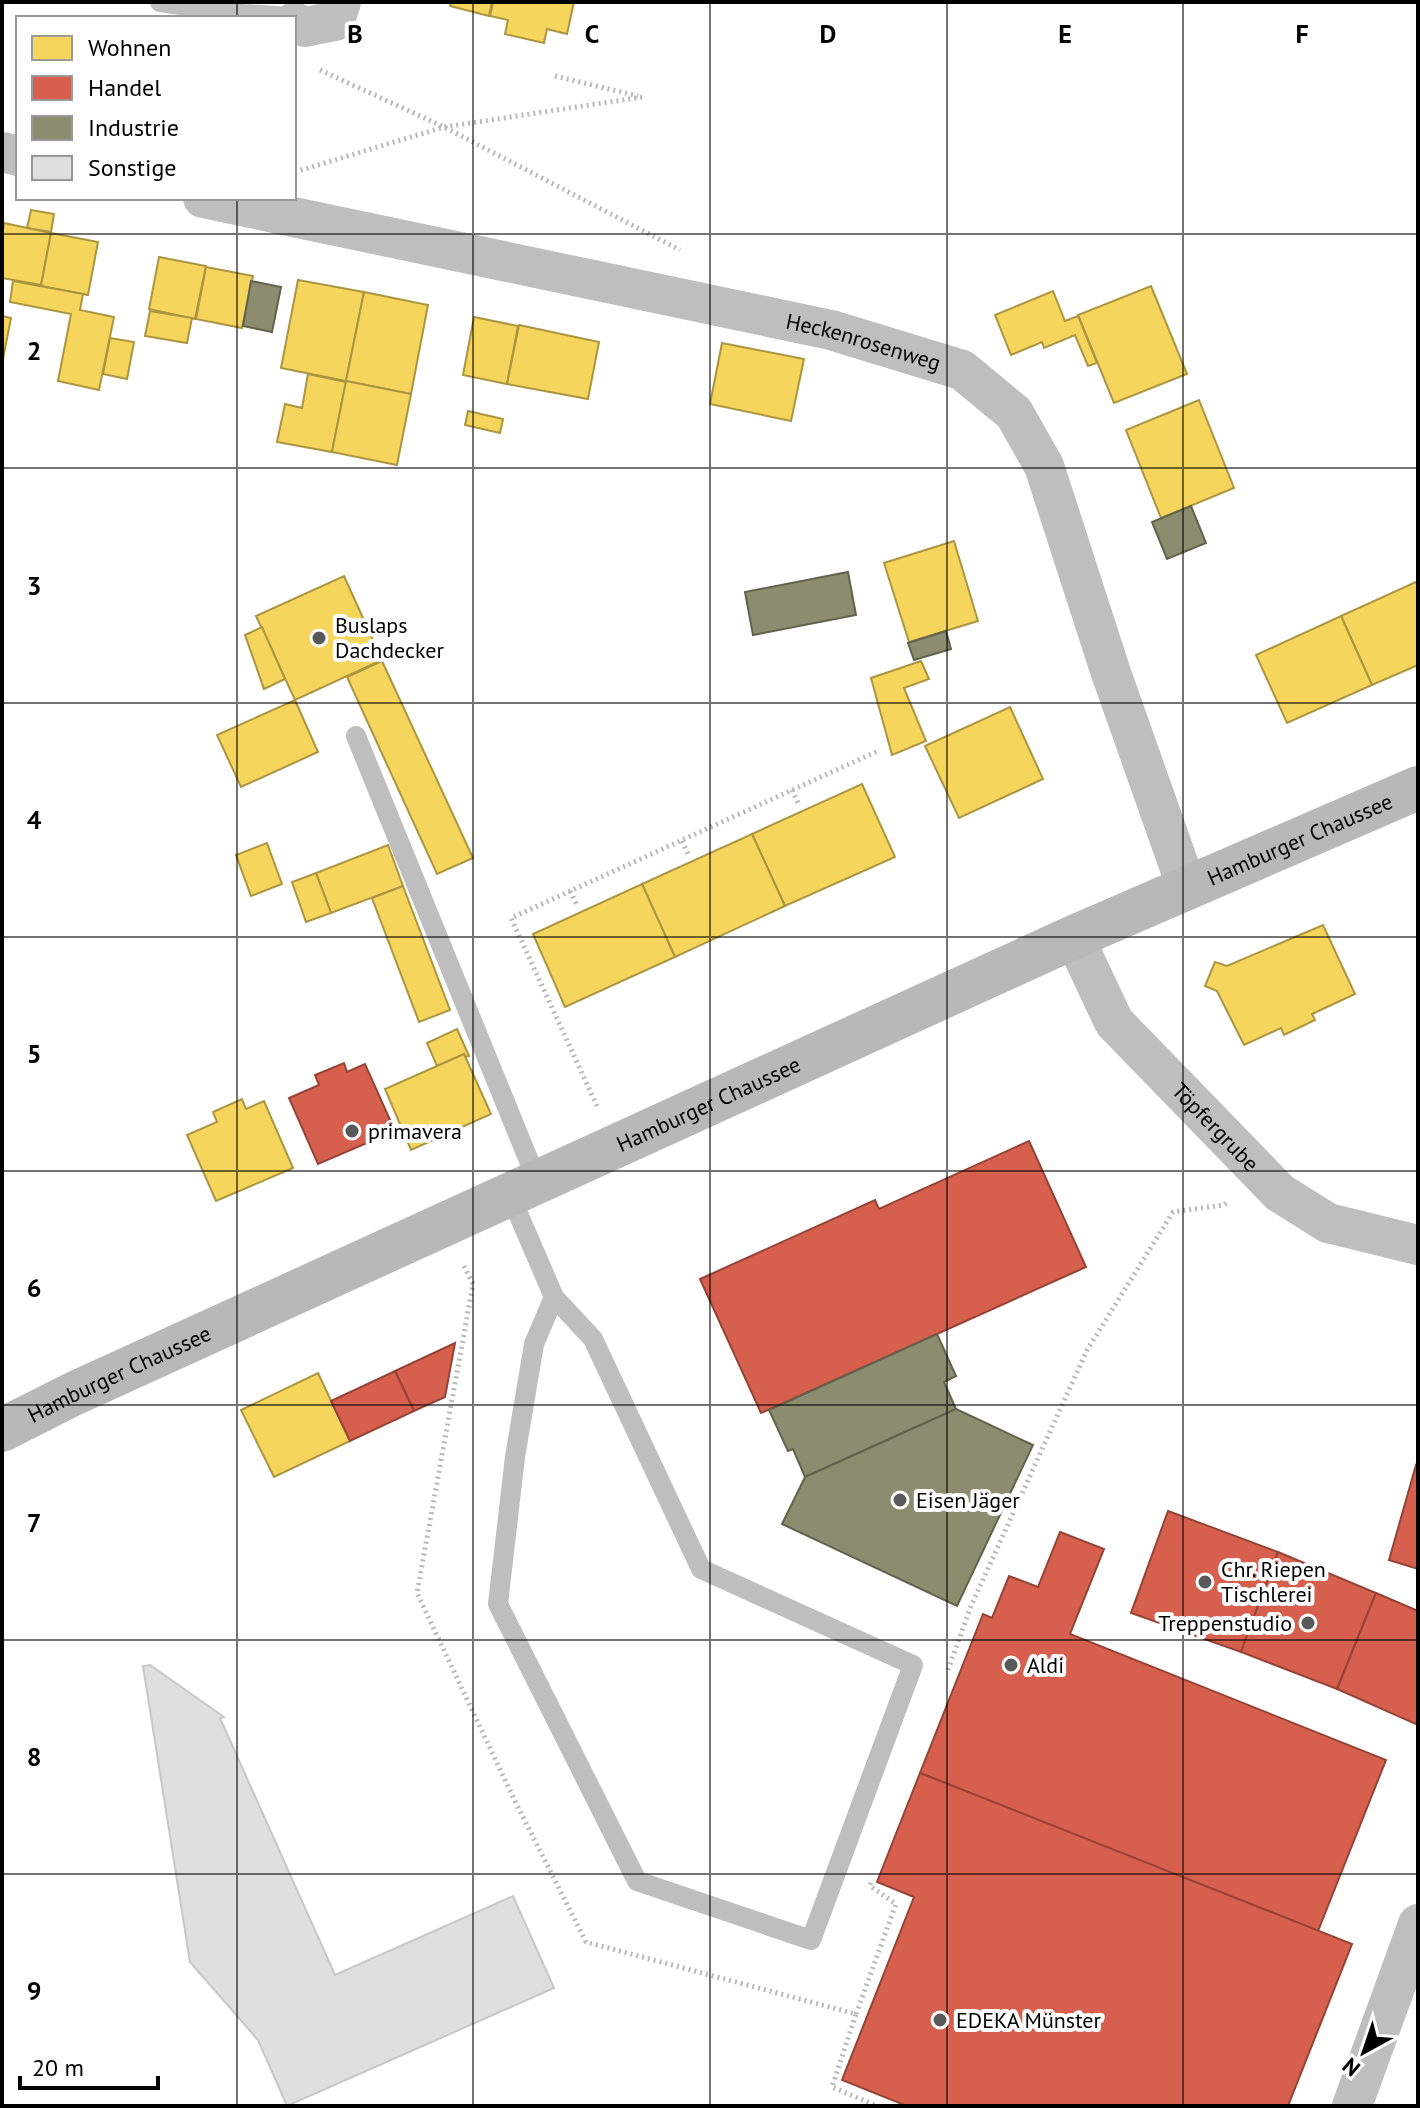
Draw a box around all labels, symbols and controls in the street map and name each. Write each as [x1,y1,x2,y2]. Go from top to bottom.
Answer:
legend [16,16,296,200]
text: B [347,17,363,50]
text: C [585,17,599,50]
text: D [820,17,836,50]
text: E [1058,17,1072,50]
text: F [1295,17,1309,50]
text: Wohnen [88,32,171,63]
text: Handel [88,72,161,103]
text: Industrie [88,112,179,143]
text: Sonstige [88,152,177,183]
street label: Heckenrosenweg [784,307,944,377]
text: 2 [27,334,41,367]
text: 3 [27,569,41,602]
place label: Buslaps Dachdecker [335,611,444,664]
marker: Buslaps Dachdecker [310,629,328,647]
street label: Hamburger Chaussee [1203,787,1397,892]
text: 4 [27,803,42,836]
text: 5 [27,1037,41,1070]
street label: Hamburger Chaussee [612,1050,805,1158]
street label: Töpfergrube [1166,1076,1265,1177]
place label: primavera [368,1117,462,1145]
marker: primavera [343,1122,361,1140]
text: 6 [27,1271,41,1304]
street label: Hamburger Chaussee [23,1319,215,1429]
place label: Eisen Jäger [916,1486,1020,1514]
marker: Eisen Jäger [891,1491,909,1509]
text: 7 [27,1506,41,1539]
place label: Chr. Riepen Tischlerei [1221,1555,1326,1608]
marker: Chr. Riepen Tischlerei [1196,1573,1214,1591]
place label: Treppenstudio [1158,1609,1292,1637]
marker: Treppenstudio [1299,1614,1317,1632]
place label: Aldi [1027,1651,1064,1679]
marker: Aldi [1002,1656,1020,1674]
text: 8 [27,1740,41,1773]
text: 9 [27,1974,41,2007]
place label: EDEKA Münster [956,2006,1102,2034]
marker: EDEKA Münster [931,2011,949,2029]
north arrow [1324,2012,1404,2092]
scale bar [20,2040,158,2090]
text: 20 m [32,2052,84,2083]
text: N [1337,2052,1366,2083]

